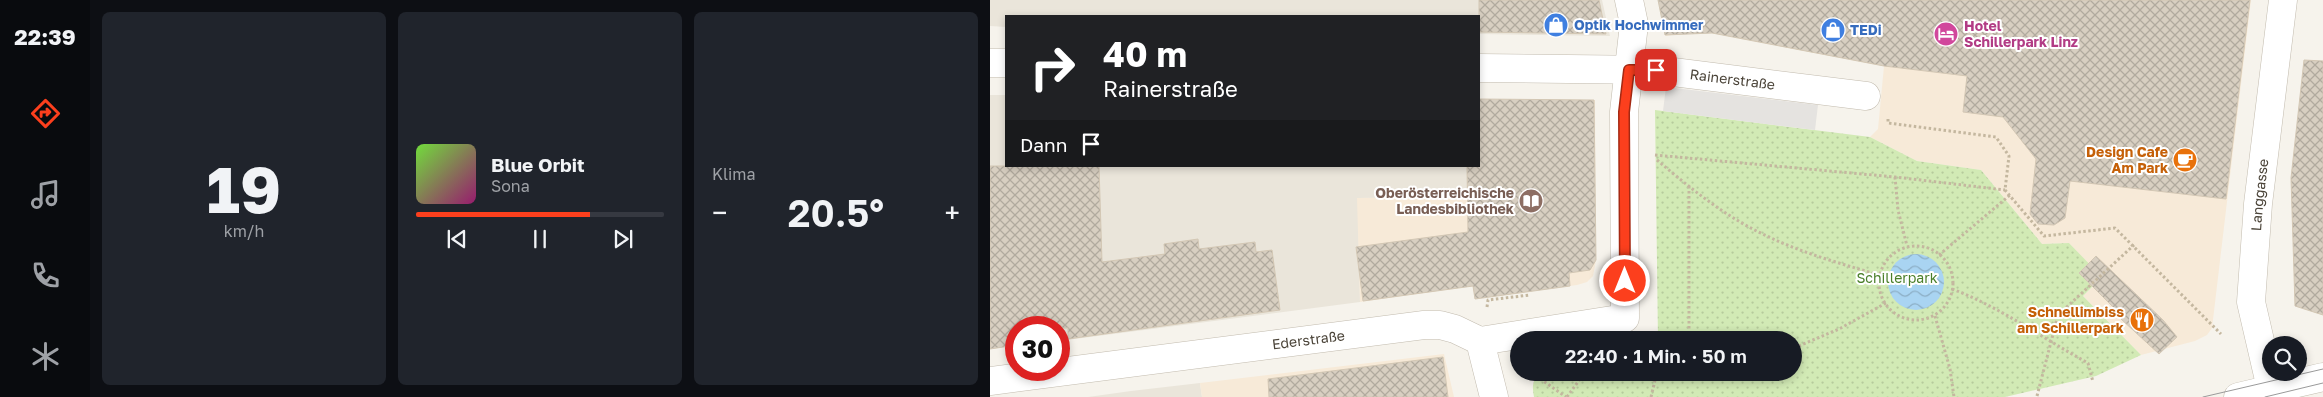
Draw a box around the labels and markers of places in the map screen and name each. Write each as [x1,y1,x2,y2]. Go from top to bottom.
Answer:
shop icon: Optik Hochwimmer [1543,12,1569,38]
place label: Optik Hochwimmer [1574,16,1704,33]
shop icon: TEDi [1820,17,1846,43]
place label: Hotel Schillerpark Linz [1964,17,2078,50]
place label: TEDi [1850,21,1882,38]
hotel icon: Hotel Schillerpark Linz [1933,21,1959,47]
pin [1635,49,1677,91]
place label: Design Cafe Am Park [2086,143,2168,176]
cafe icon: Design Cafe Am Park [2172,147,2198,173]
place label: Oberösterreichische Landesbibliothek [1375,184,1514,217]
library icon: Oberösterreichische Landesbibliothek [1518,188,1544,214]
place label: Schnellimbiss am Schillerpark [2017,303,2124,336]
restaurant icon: Schnellimbiss am Schillerpark [2129,307,2155,333]

